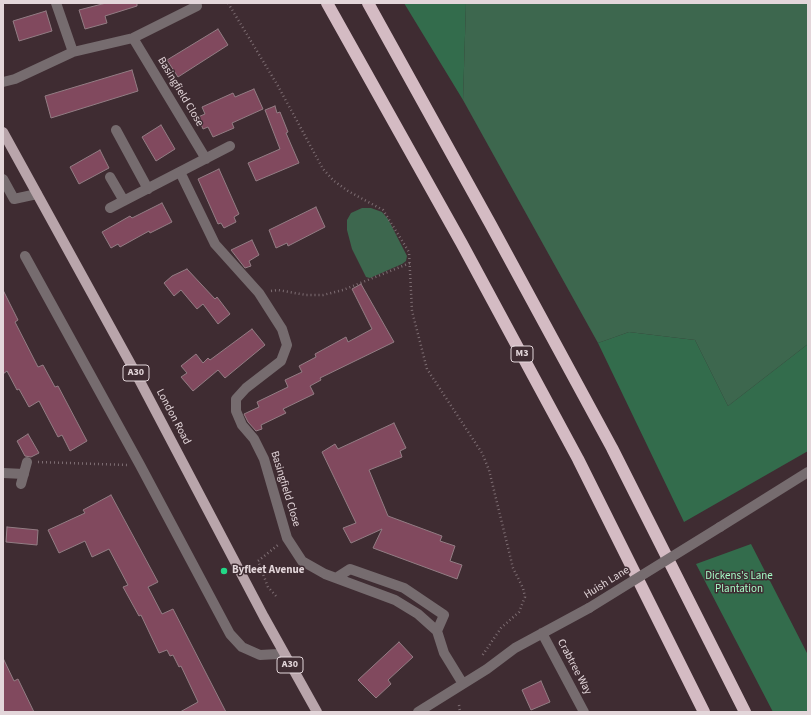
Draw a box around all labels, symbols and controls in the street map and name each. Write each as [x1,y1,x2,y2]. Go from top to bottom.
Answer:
street label: Basingfield Close [154,55,206,129]
road number: M3 [511,346,533,362]
road number: A30 [123,365,149,381]
street label: London Road [153,387,193,447]
street label: Basingfield Close [267,450,303,528]
place label: Byfleet Avenue [232,564,305,578]
street label: Huish Lane [582,564,632,602]
marker: Byfleet Avenue [219,566,229,576]
park label: Dickens's Lane Plantation [705,570,773,596]
street label: Crabtree Way [554,637,594,697]
road number: A30 [277,657,303,673]

